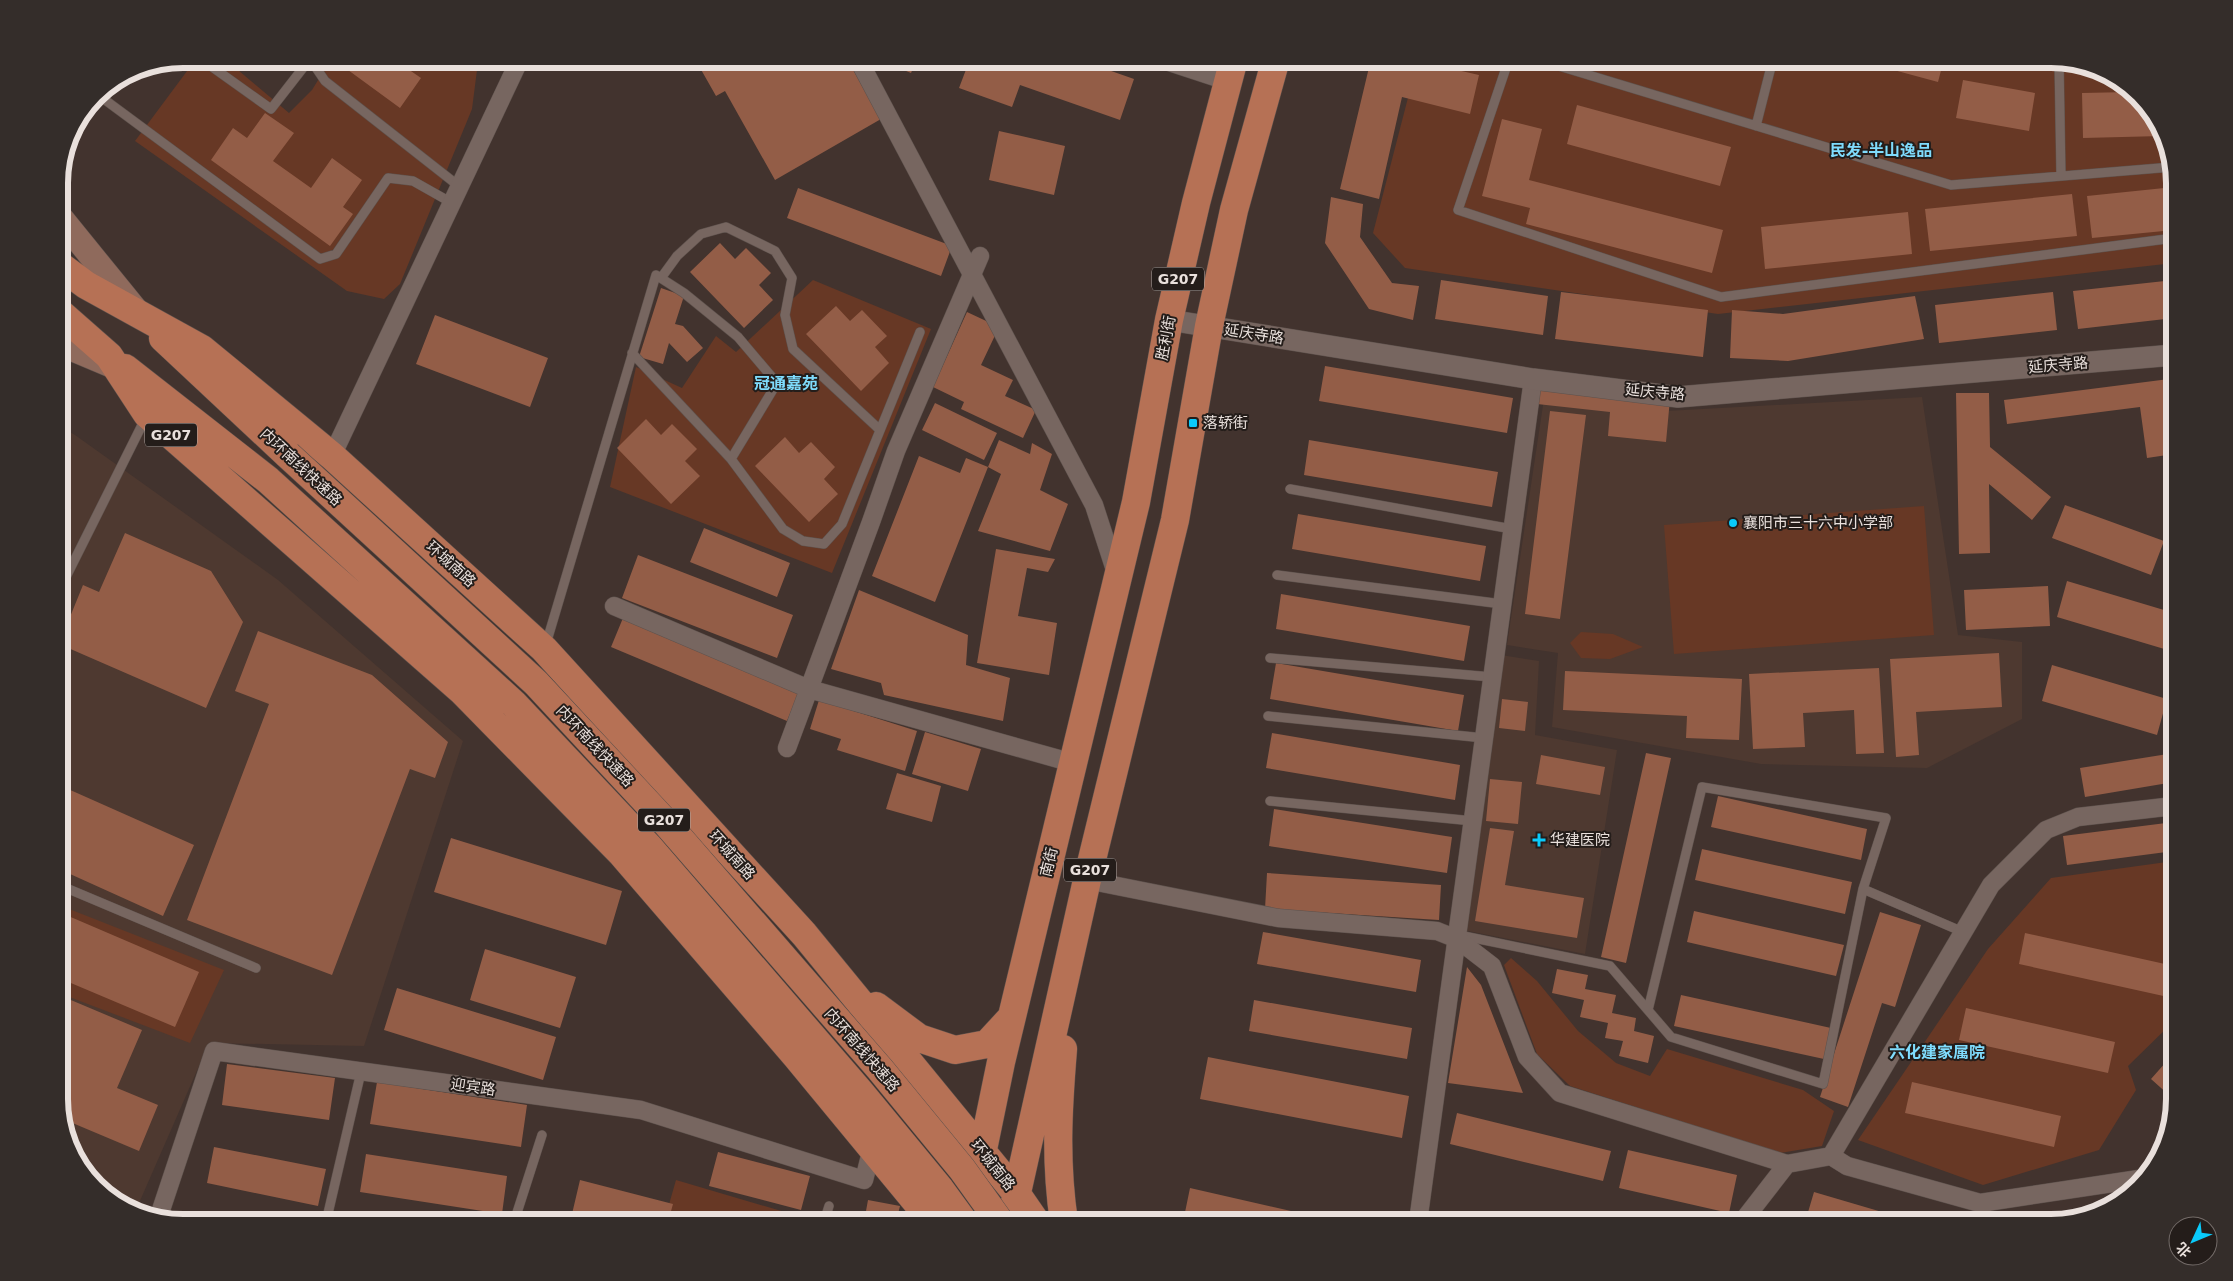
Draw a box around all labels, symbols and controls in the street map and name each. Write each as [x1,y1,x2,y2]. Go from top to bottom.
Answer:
district label: 民发-半山逸品 [1830,141,1932,160]
road number: G207 [1152,268,1204,290]
street label: 胜利街 [1153,314,1179,362]
street label: 延庆寺路 [1223,320,1285,348]
street label: 延庆寺路 [2027,353,2089,377]
district label: 冠通嘉苑 [754,374,818,393]
street label: 延庆寺路 [1624,380,1686,404]
place label: 落轿街 [1203,414,1248,432]
marker: 落轿街 [1187,417,1199,429]
road number: G207 [145,424,197,446]
street label: 内环南线快速路 [256,425,346,509]
place label: 襄阳市三十六中小学部 [1743,514,1893,532]
marker: 襄阳市三十六中小学部 [1727,517,1739,529]
street label: 环城南路 [423,537,479,591]
street label: 内环南线快速路 [553,701,637,791]
road number: G207 [638,808,690,832]
street label: 环城南路 [705,827,759,883]
place label: 华建医院 [1550,831,1610,849]
marker: 华建医院 [1532,833,1546,847]
street label: 南街 [1037,845,1061,879]
road number: G207 [1064,858,1116,882]
street label: 内环南线快速路 [821,1004,903,1096]
district label: 六化建家属院 [1889,1043,1985,1062]
street label: 迎宾路 [449,1075,497,1099]
street label: 环城南路 [967,1136,1019,1194]
north arrow [2168,1216,2218,1266]
text: 北 [2173,1239,2194,1261]

